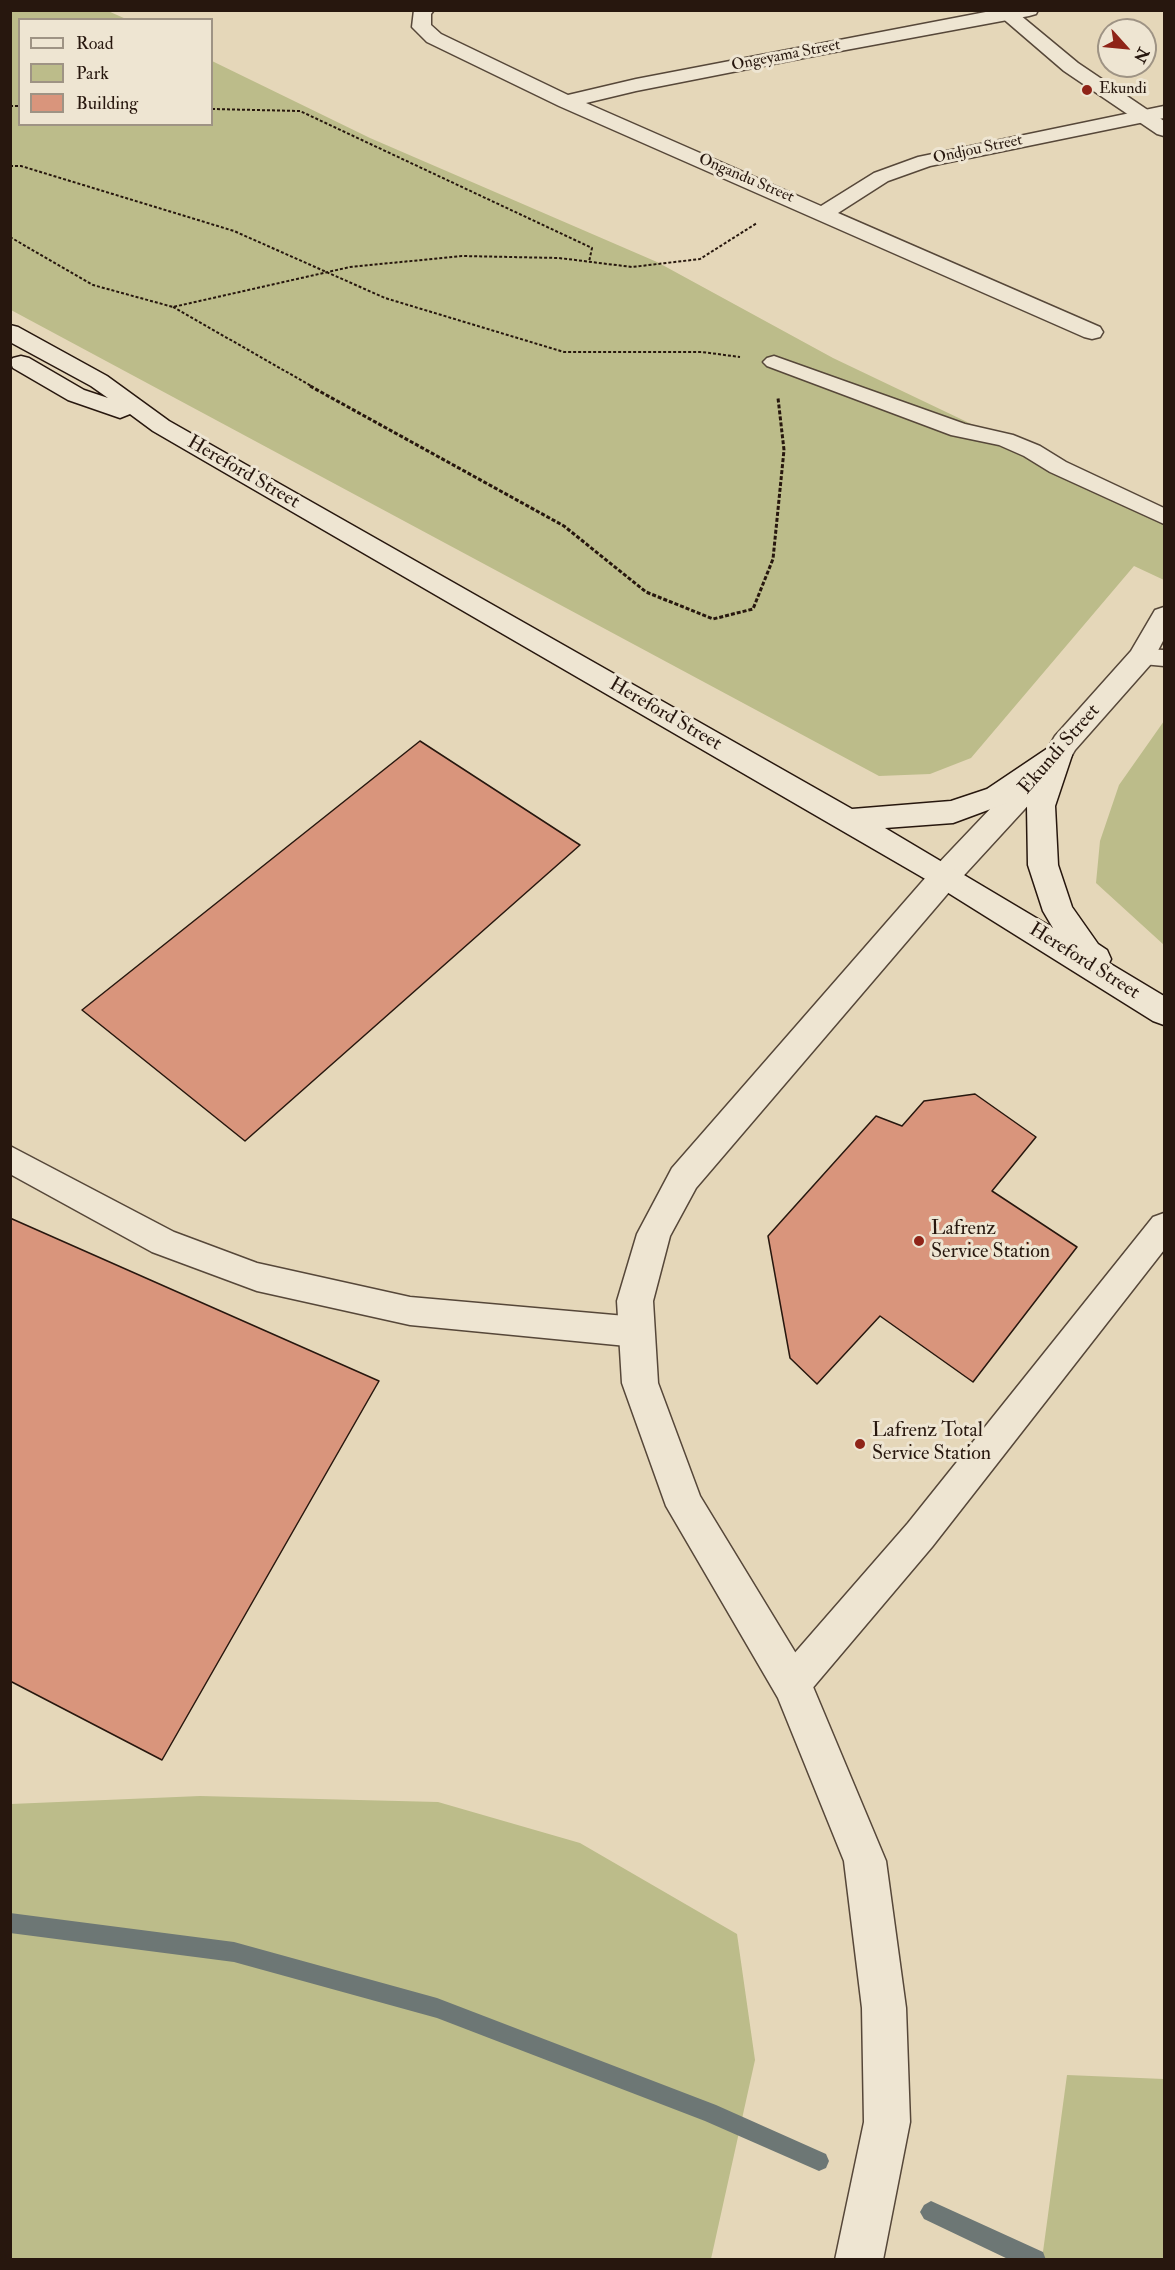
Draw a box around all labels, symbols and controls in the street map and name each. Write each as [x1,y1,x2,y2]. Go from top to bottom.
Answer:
legend [18,18,213,126]
north arrow [1097,18,1157,78]
text: Road [76,32,114,55]
street label: Ongeyama Street [730,36,842,76]
text: N [1129,44,1153,66]
text: Park [76,62,109,85]
place label: Ekundi [1099,80,1147,100]
marker: Ekundi [1080,83,1094,97]
text: Building [76,92,138,115]
street label: Ondjou Street [932,131,1024,169]
street label: Ongandu Street [695,150,797,208]
street label: Hereford Street [183,431,303,515]
street label: Hereford Street [605,673,725,757]
street label: Ekundi Street [1014,700,1106,800]
street label: Hereford Street [1024,918,1144,1006]
place label: Lafrenz Service Station [931,1218,1050,1265]
marker: Lafrenz Service Station [912,1234,926,1248]
place label: Lafrenz Total Service Station [872,1420,991,1467]
marker: Lafrenz Total Service Station [853,1437,867,1451]

